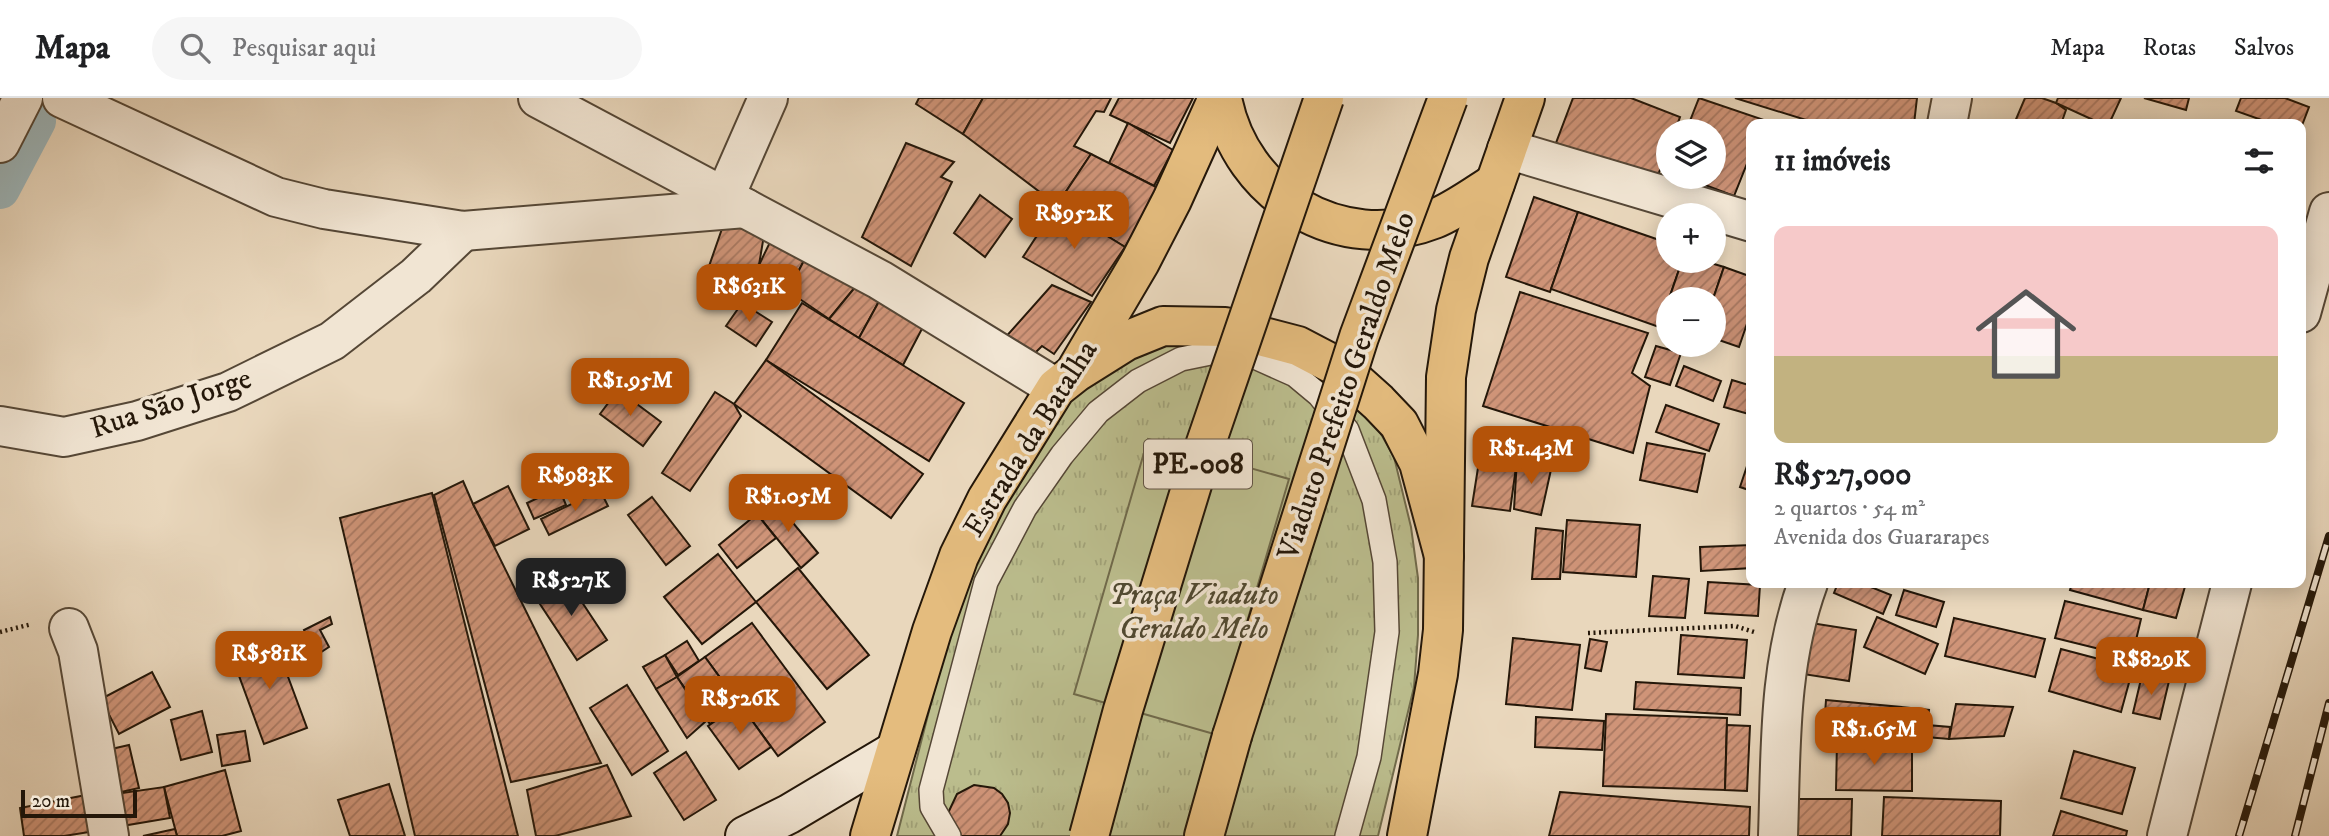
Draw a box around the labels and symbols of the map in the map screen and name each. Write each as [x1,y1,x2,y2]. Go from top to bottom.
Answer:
pin: R$952K [1017,192,1131,251]
street label: Viaduto Prefeito Geraldo Melo [1270,207,1424,566]
pin: R$631K [692,264,806,324]
street label: Estrada da Batalha [956,334,1106,544]
pin: R$1.95M [565,358,695,418]
street label: Rua São Jorge [86,361,256,447]
pin: R$1.43M [1466,426,1596,486]
road number: PE-008 [1144,440,1252,488]
pin: R$983K [518,454,632,513]
pin: R$1.05M [723,474,853,534]
pin: R$527K [514,559,628,618]
park label: Praça Viaduto Geraldo Melo [1109,577,1279,648]
pin: R$581K [212,632,326,691]
pin: R$829K [2094,638,2208,697]
pin: R$526K [683,676,797,736]
pin: R$1.65M [1809,708,1939,767]
scale bar [21,787,136,819]

